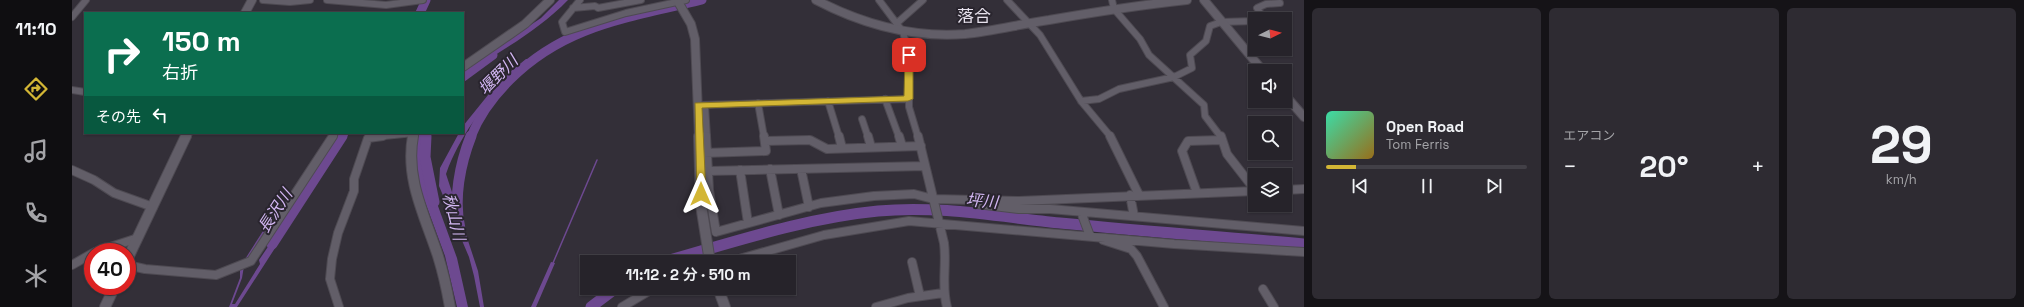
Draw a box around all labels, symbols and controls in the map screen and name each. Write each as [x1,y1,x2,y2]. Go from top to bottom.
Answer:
district label: 落合 [957,5,991,27]
north arrow [1248,12,1292,56]
map controls [1248,12,1292,212]
text: 11:10 [15,17,57,40]
text: 150 m [162,23,241,59]
icon: right [96,28,148,80]
pin [892,38,926,72]
icon: arrive [898,44,920,66]
water label: 堰野川 [474,49,524,99]
text: 右折 [162,61,198,84]
button: sound [1248,64,1292,108]
icon: directions [22,75,50,103]
icon: left [149,104,171,126]
text: その先 [96,107,141,126]
text: 29 [1870,112,1933,178]
button: search [1248,116,1292,160]
text: Open Road [1386,117,1464,136]
text: エアコン [1563,127,1615,144]
text: Tom Ferris [1386,136,1449,153]
icon: music [22,137,50,165]
text: 20° [1639,147,1689,186]
text: − [1563,152,1577,180]
text: + [1751,152,1765,180]
button: layers [1248,168,1292,212]
text: km/h [1886,171,1917,188]
position arrow [680,173,722,215]
icon: previous [1349,175,1371,197]
icon: pause [1416,175,1438,197]
icon: next [1483,175,1505,197]
water label: 長沢川 [253,183,298,237]
water label: 坪川 [965,189,1001,213]
water label: 秋山川 [438,191,470,245]
icon: phone [22,199,50,227]
speed limit sign: 40 [84,243,136,295]
icon: climate [22,262,50,290]
text: 11:12 · 2 分 · 510 m [625,265,751,284]

